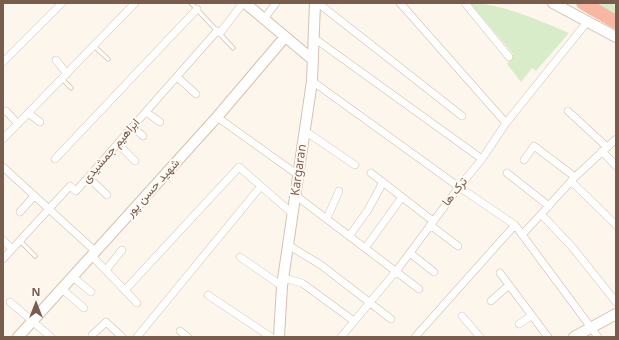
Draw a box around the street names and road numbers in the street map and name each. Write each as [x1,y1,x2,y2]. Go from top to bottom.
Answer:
street label: ابراهیم جمشیدی [79,116,143,186]
street label: Kargaran [288,143,310,197]
street label: شهید حسن پور [123,156,183,220]
street label: ترک ها [439,175,471,209]

